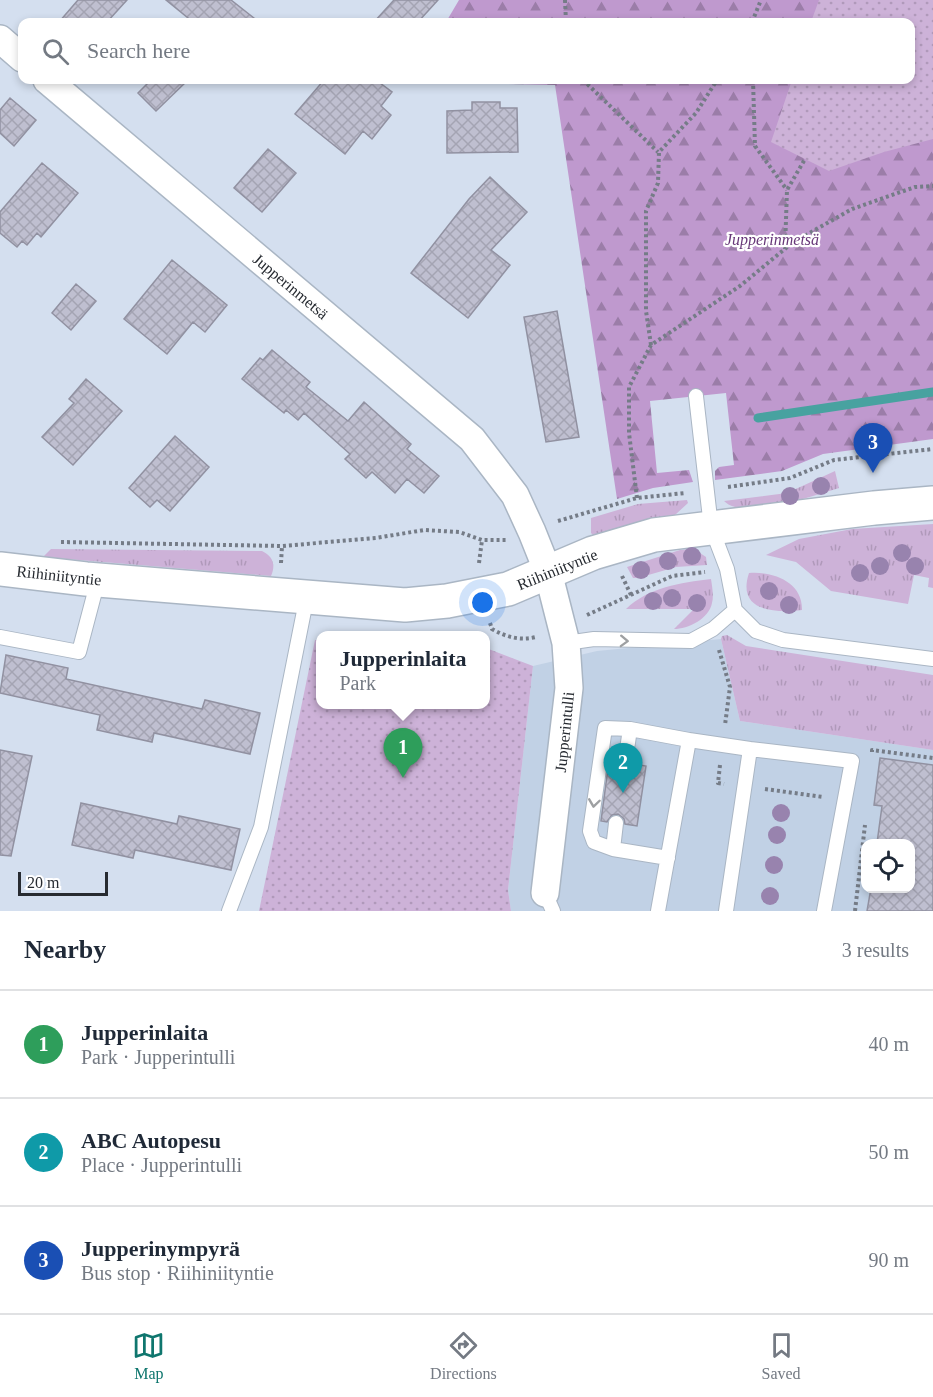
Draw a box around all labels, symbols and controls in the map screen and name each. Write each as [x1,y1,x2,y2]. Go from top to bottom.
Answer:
search box [18,18,915,84]
icon: search [39,35,72,68]
text: Search here [87,38,190,63]
park label: Jupperinmetsä [725,231,819,249]
street label: Jupperinmetsä [249,250,332,323]
pin: 3 [854,424,892,473]
street label: Riihiniityntie [514,546,600,594]
street label: Riihiniityntie [16,563,102,589]
your location [468,588,497,617]
popup [316,631,490,709]
one-way arrow [619,634,628,647]
text: Jupperinlaita [339,646,467,671]
text: Park [339,672,376,694]
street label: Jupperintulli [552,690,578,773]
pin: 1 [384,728,422,778]
pin: 2 [604,744,642,793]
one-way arrow [589,798,601,807]
map controls [861,839,915,893]
button: locate [861,839,915,893]
scale bar [18,869,108,896]
text: 20 m [27,874,59,891]
text: Nearby [24,935,106,964]
text: 3 results [842,939,909,961]
text: Jupperinlaita [81,1020,208,1045]
text: 1 [39,1033,49,1055]
text: 40 m [868,1033,909,1055]
text: Park · Jupperintulli [81,1046,235,1068]
text: ABC Autopesu [81,1128,221,1153]
text: 2 [39,1141,49,1163]
text: 50 m [868,1141,909,1163]
text: Place · Jupperintulli [81,1154,242,1176]
text: Jupperinympyrä [81,1236,240,1261]
text: 3 [39,1249,49,1271]
text: 90 m [868,1249,909,1271]
text: Bus stop · Riihiniityntie [81,1262,274,1284]
tab: Map [132,1329,165,1383]
tab: Directions [430,1329,497,1383]
tab: Saved [761,1329,801,1383]

